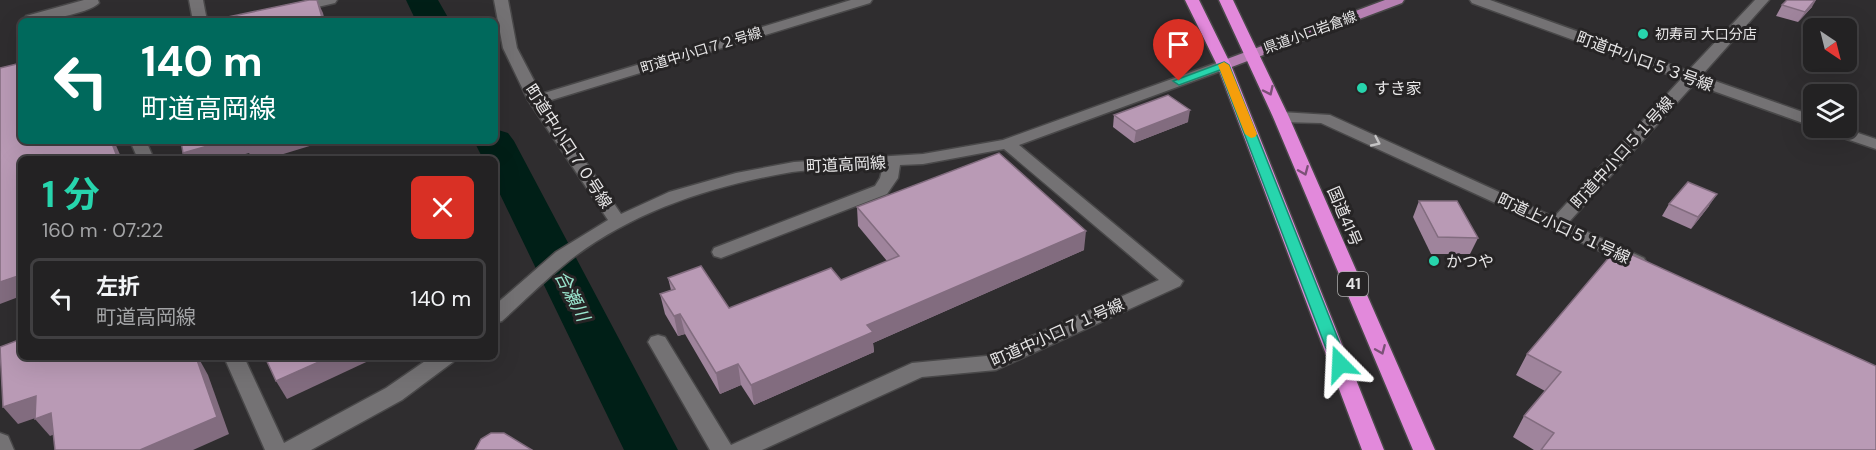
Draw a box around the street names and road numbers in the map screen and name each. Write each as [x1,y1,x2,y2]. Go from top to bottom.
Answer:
street label: 県道小口岩倉線 [1261,7,1359,57]
street label: 町道中小口７２号線 [638,23,764,77]
street label: 町道中小口５３号線 [1574,27,1716,96]
street label: 町道中小口７０号線 [521,80,617,212]
street label: 町道中小口５１号線 [1566,92,1678,213]
street label: 町道高岡線 [806,152,887,177]
street label: 国道41号 [1323,183,1366,249]
street label: 町道上小口５１号線 [1494,189,1633,268]
road number: 41 [1338,272,1368,296]
street label: 町道中小口７１号線 [987,294,1127,371]

